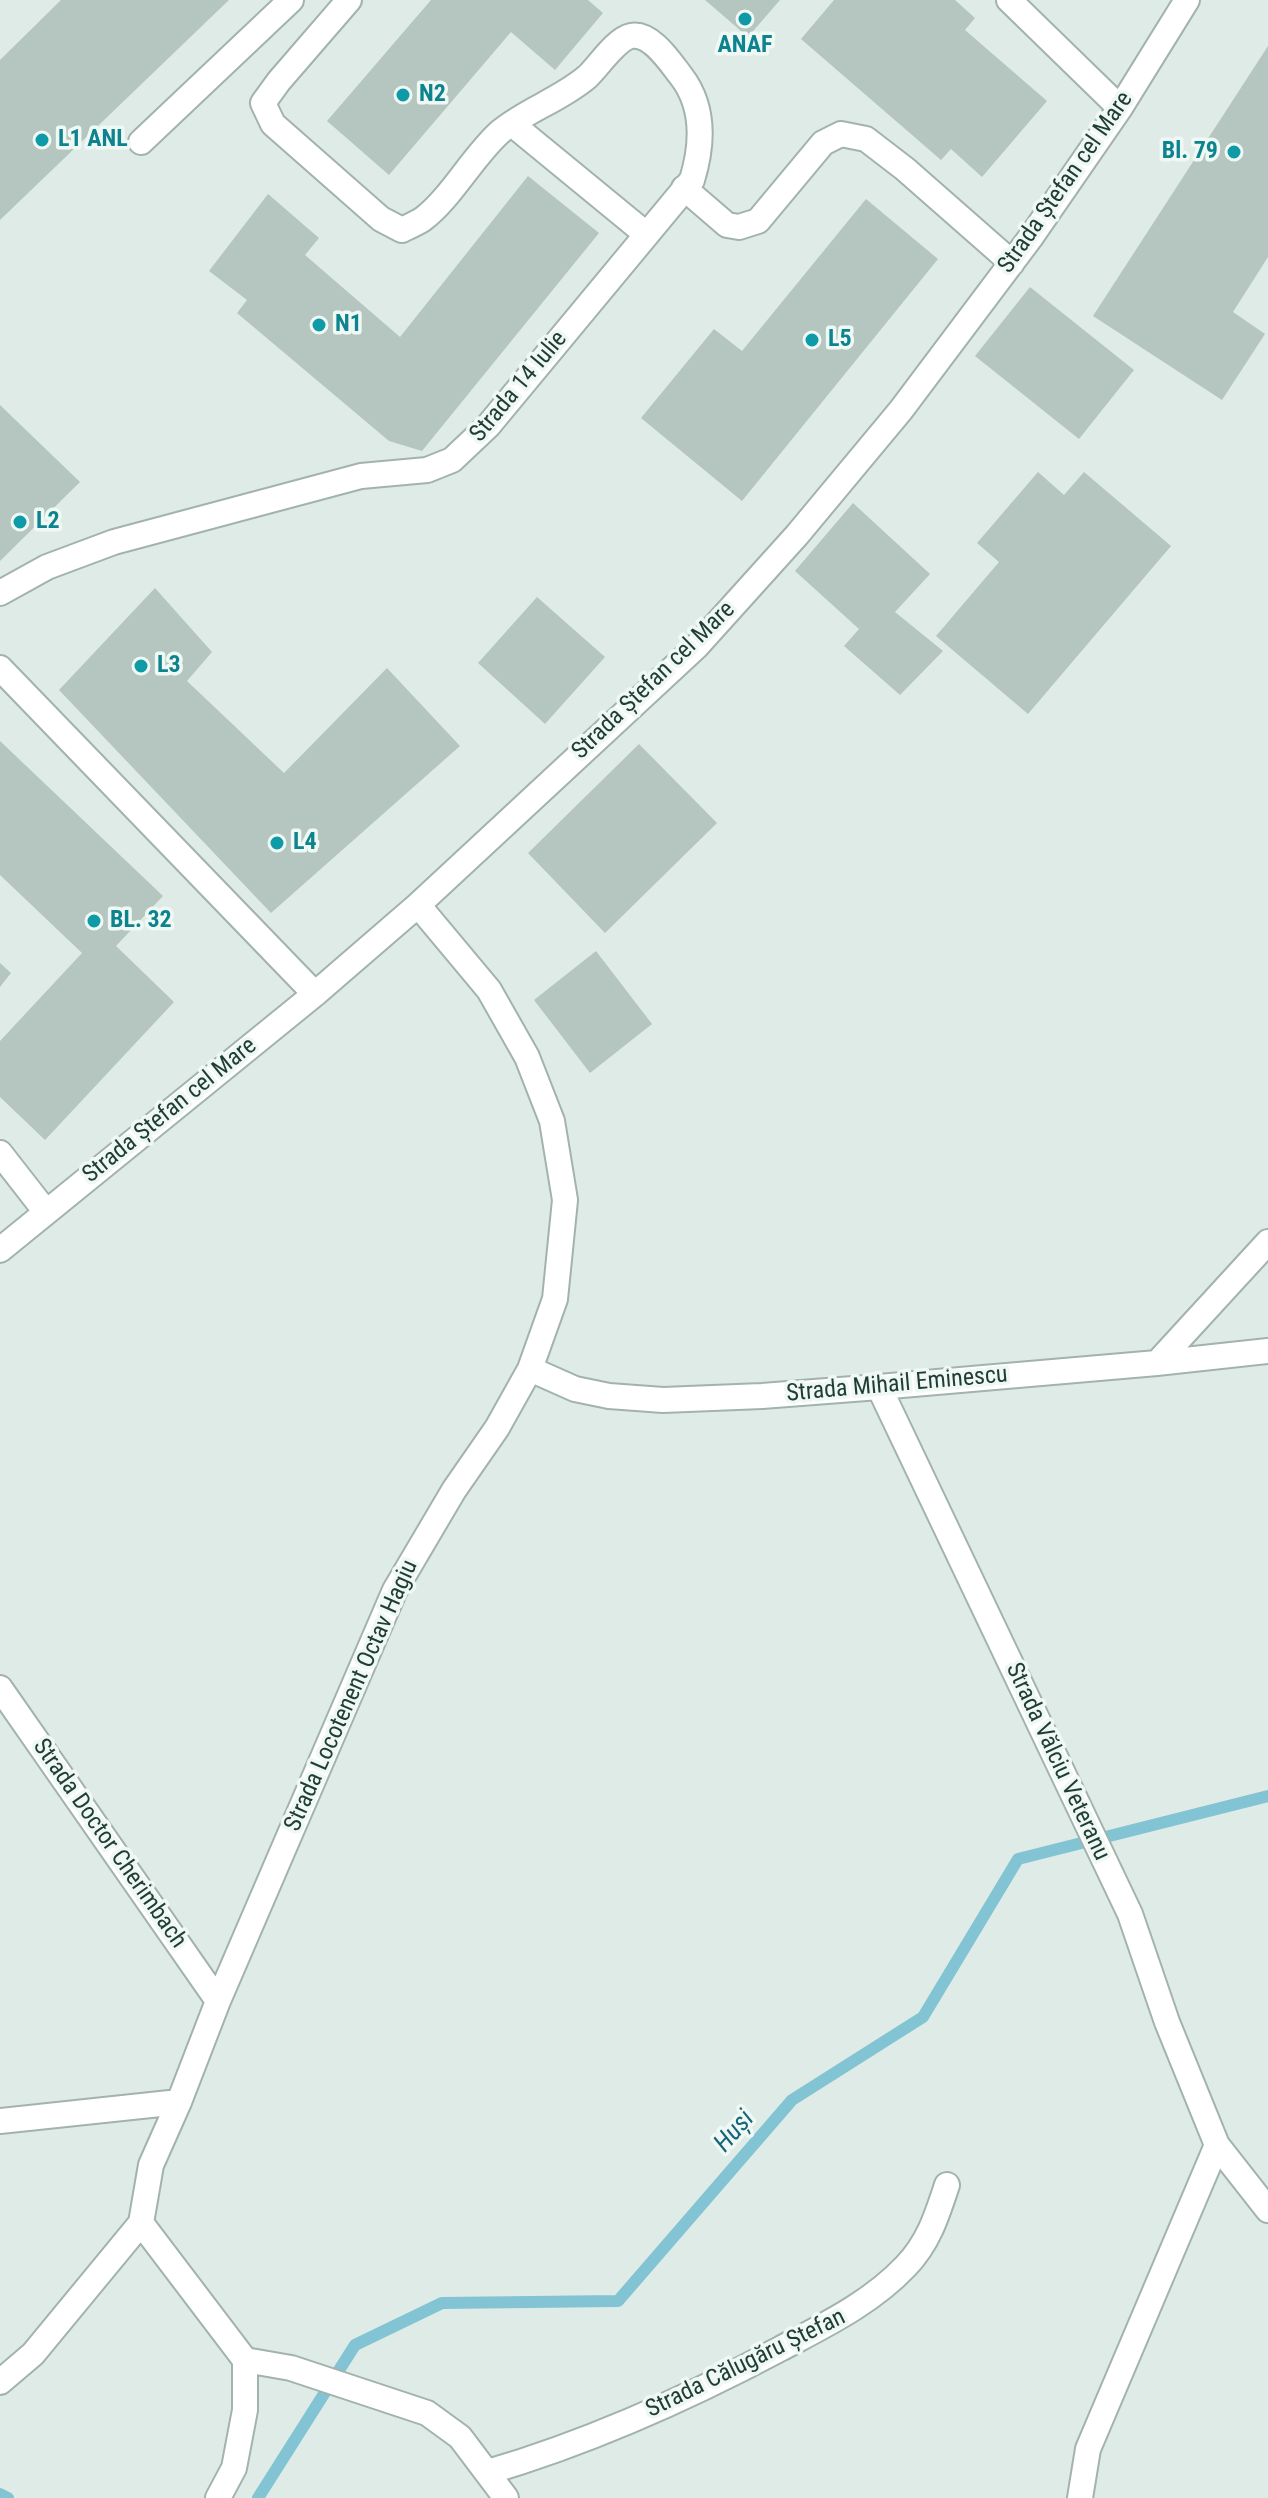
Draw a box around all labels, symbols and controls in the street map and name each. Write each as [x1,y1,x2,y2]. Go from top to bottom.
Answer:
marker: ANAF [736,10,754,28]
place label: ANAF [718,32,772,60]
place label: N2 [419,81,446,109]
marker: N2 [394,86,412,104]
street label: Strada Ștefan cel Mare [993,87,1139,279]
place label: L1 ANL [58,126,128,154]
marker: L1 ANL [33,131,51,149]
place label: Bl. 79 [1162,138,1218,166]
marker: Bl. 79 [1225,143,1243,161]
place label: N1 [335,311,362,339]
marker: N1 [310,316,328,334]
street label: Strada 14 Iulie [464,326,574,448]
place label: L5 [828,326,852,354]
marker: L5 [803,331,821,349]
place label: L2 [36,508,60,536]
marker: L2 [11,513,29,531]
street label: Strada Ștefan cel Mare [567,596,741,766]
place label: L3 [157,652,181,680]
marker: L3 [132,657,150,675]
place label: L4 [293,829,317,857]
marker: L4 [268,834,286,852]
place label: BL. 32 [110,907,172,935]
marker: BL. 32 [85,912,103,930]
street label: Strada Ștefan cel Mare [77,1032,263,1190]
street label: Strada Mihail Eminescu [785,1361,1009,1409]
street label: Strada Locotenent Octav Hagiu [279,1556,425,1836]
street label: Strada Vălciu Veteranu [999,1659,1115,1865]
street label: Strada Doctor Cherimbach [26,1734,192,1954]
water label: Huși [708,2105,762,2159]
street label: Strada Călugăru Ștefan [642,2303,850,2425]

